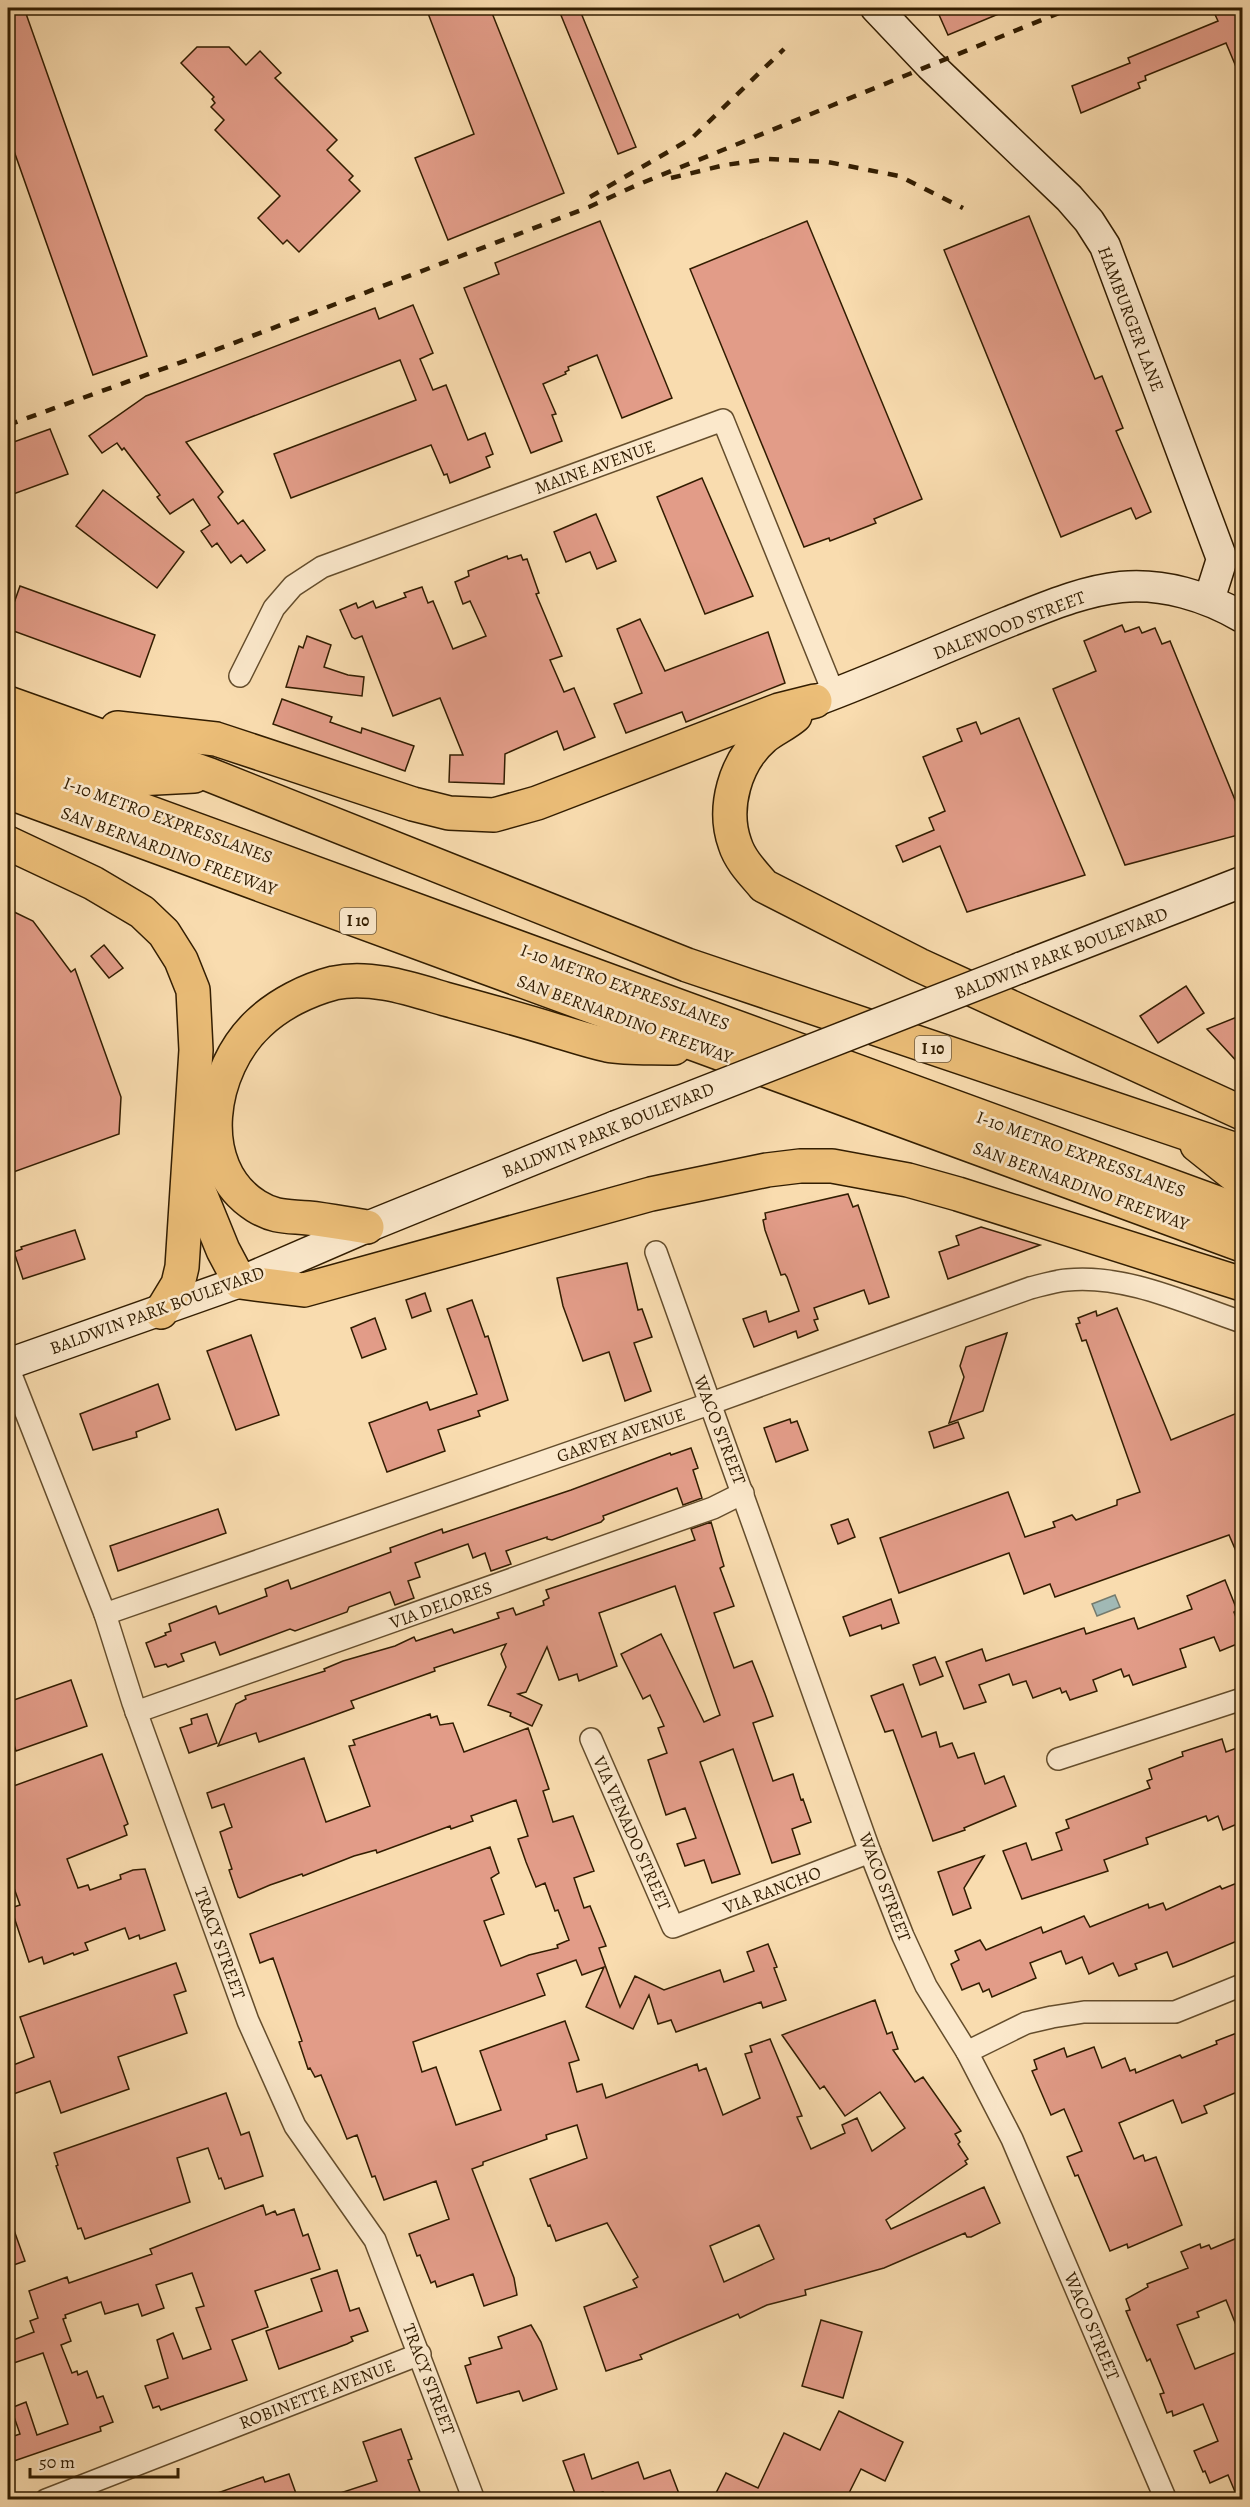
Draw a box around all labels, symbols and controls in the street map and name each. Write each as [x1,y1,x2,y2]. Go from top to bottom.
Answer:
street label: HAMBURGER LANE [1092,243,1170,395]
street label: MAINE AVENUE [531,434,659,500]
street label: DALEWOOD STREET [929,585,1089,665]
street label: I-10 METRO EXPRESSLANES [60,771,276,869]
street label: SAN BERNARDINO FREEWAY [58,801,282,902]
street label: BALDWIN PARK BOULEVARD [951,901,1171,1005]
road number: I 10 [340,908,376,934]
street label: I-10 METRO EXPRESSLANES [517,938,733,1036]
street label: SAN BERNARDINO FREEWAY [514,969,738,1070]
road number: I 10 [915,1036,951,1062]
street label: BALDWIN PARK BOULEVARD [498,1076,718,1184]
street label: I-10 METRO EXPRESSLANES [973,1105,1189,1203]
street label: SAN BERNARDINO FREEWAY [970,1136,1194,1237]
street label: BALDWIN PARK BOULEVARD [46,1260,268,1360]
street label: WACO STREET [688,1371,752,1488]
street label: GARVEY AVENUE [553,1402,689,1468]
street label: VIA DELORES [385,1575,496,1635]
street label: VIA VENADO STREET [587,1751,677,1914]
street label: WACO STREET [853,1828,917,1945]
street label: VIA RANCHO [719,1860,824,1920]
street label: TRACY STREET [189,1884,251,2002]
street label: WACO STREET [1058,2268,1126,2384]
street label: TRACY STREET [397,2320,461,2438]
street label: ROBINETTE AVENUE [236,2353,398,2435]
scale bar [30,2441,178,2479]
text: 50 m [39,2450,75,2474]

